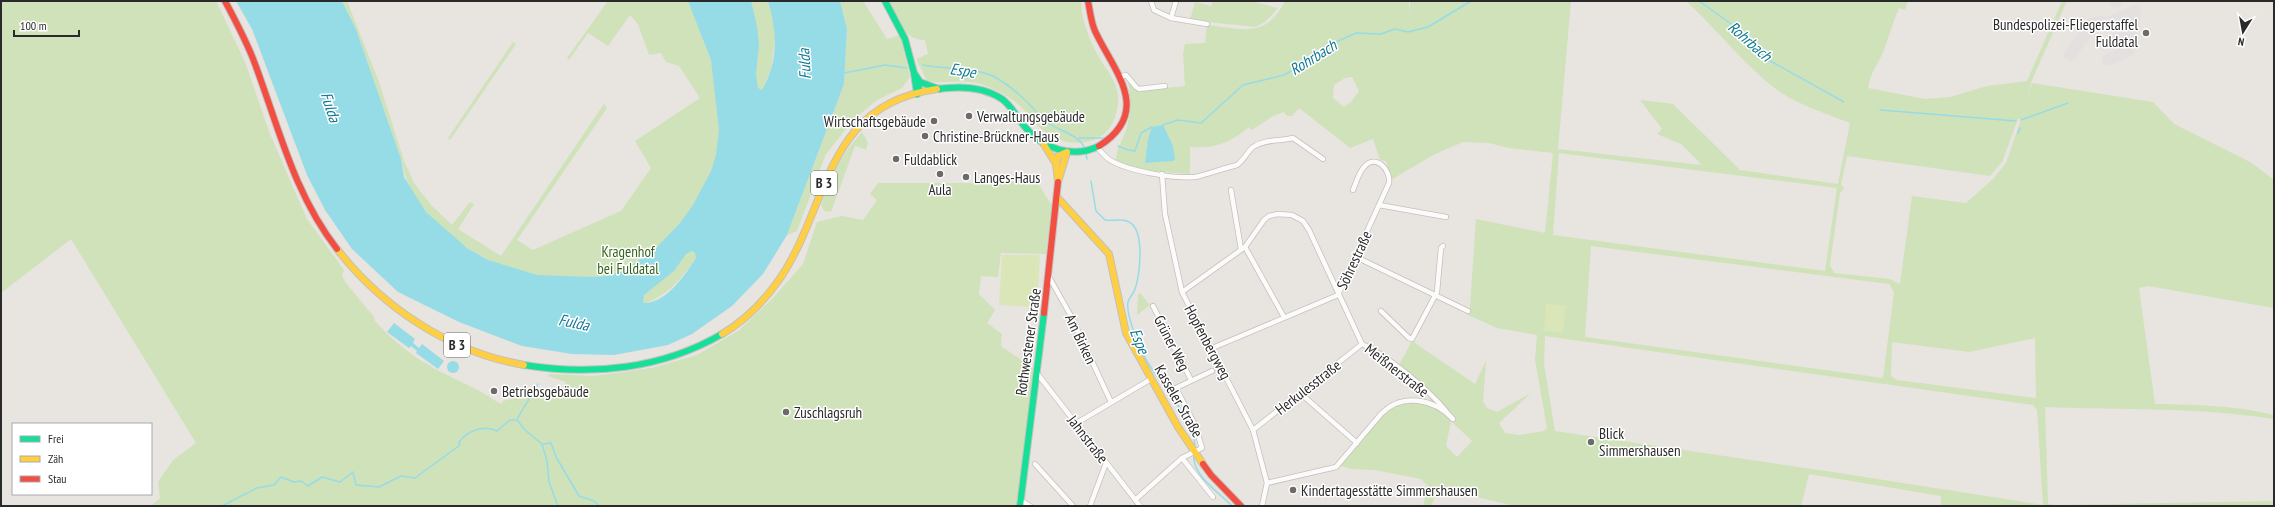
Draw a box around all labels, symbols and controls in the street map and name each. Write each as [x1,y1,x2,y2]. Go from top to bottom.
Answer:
scale bar [14,12,79,38]
north arrow [2223,12,2263,52]
place label: Bundespolizei-Fliegerstaffel Fuldatal [1993,15,2138,51]
water label: Rohrbach [1724,17,1777,66]
text: 100 m [20,18,47,33]
marker: Bundespolizei-Fliegerstaffel Fuldatal [2141,28,2151,38]
water label: Rohrbach [1286,34,1341,79]
text: N [2237,34,2245,49]
water label: Fulda [793,47,815,80]
water label: Espe [949,58,979,82]
water label: Fulda [317,89,346,126]
place label: Verwaltungsgebäude [976,107,1085,126]
marker: Verwaltungsgebäude [964,111,974,121]
place label: Wirtschaftsgebäude [824,112,926,131]
marker: Wirtschaftsgebäude [929,116,939,126]
place label: Christine-Brückner-Haus [933,127,1059,146]
marker: Christine-Brückner-Haus [920,131,930,141]
place label: Fuldablick [904,150,957,169]
marker: Fuldablick [891,154,901,164]
place label: Langes-Haus [974,168,1040,187]
marker: Aula [935,169,945,179]
road number: B 3 [811,171,837,195]
marker: Langes-Haus [961,172,971,182]
place label: Aula [928,180,952,199]
street label: Söhrestraße [1332,228,1376,292]
park label: Kragenhof bei Fuldatal [597,242,659,278]
street label: Rothwestener Straße [1011,287,1045,397]
street label: Hopfenbergweg [1180,301,1236,383]
water label: Fulda [557,309,593,335]
street label: Am Birken [1061,311,1101,367]
street label: Grüner Weg [1150,312,1194,374]
water label: Espe [1126,325,1155,358]
road number: B 3 [444,333,470,357]
street label: Meißnerstraße [1361,339,1433,401]
street label: Herkulesstraße [1271,355,1345,419]
street label: Kasseler Straße [1151,361,1207,441]
place label: Betriebsgebäude [502,382,589,401]
marker: Betriebsgebäude [489,386,499,396]
place label: Zuschlagsruh [794,403,862,422]
marker: Zuschlagsruh [781,407,791,417]
street label: Jahnstraße [1063,410,1113,467]
legend [12,423,152,495]
place label: Blick Simmershausen [1599,424,1681,460]
text: Frei [48,431,64,446]
marker: Blick Simmershausen [1586,437,1596,447]
text: Zäh [48,451,63,466]
text: Stau [48,471,66,486]
place label: Kindertagesstätte Simmershausen [1301,481,1478,500]
marker: Kindertagesstätte Simmershausen [1288,485,1298,495]

